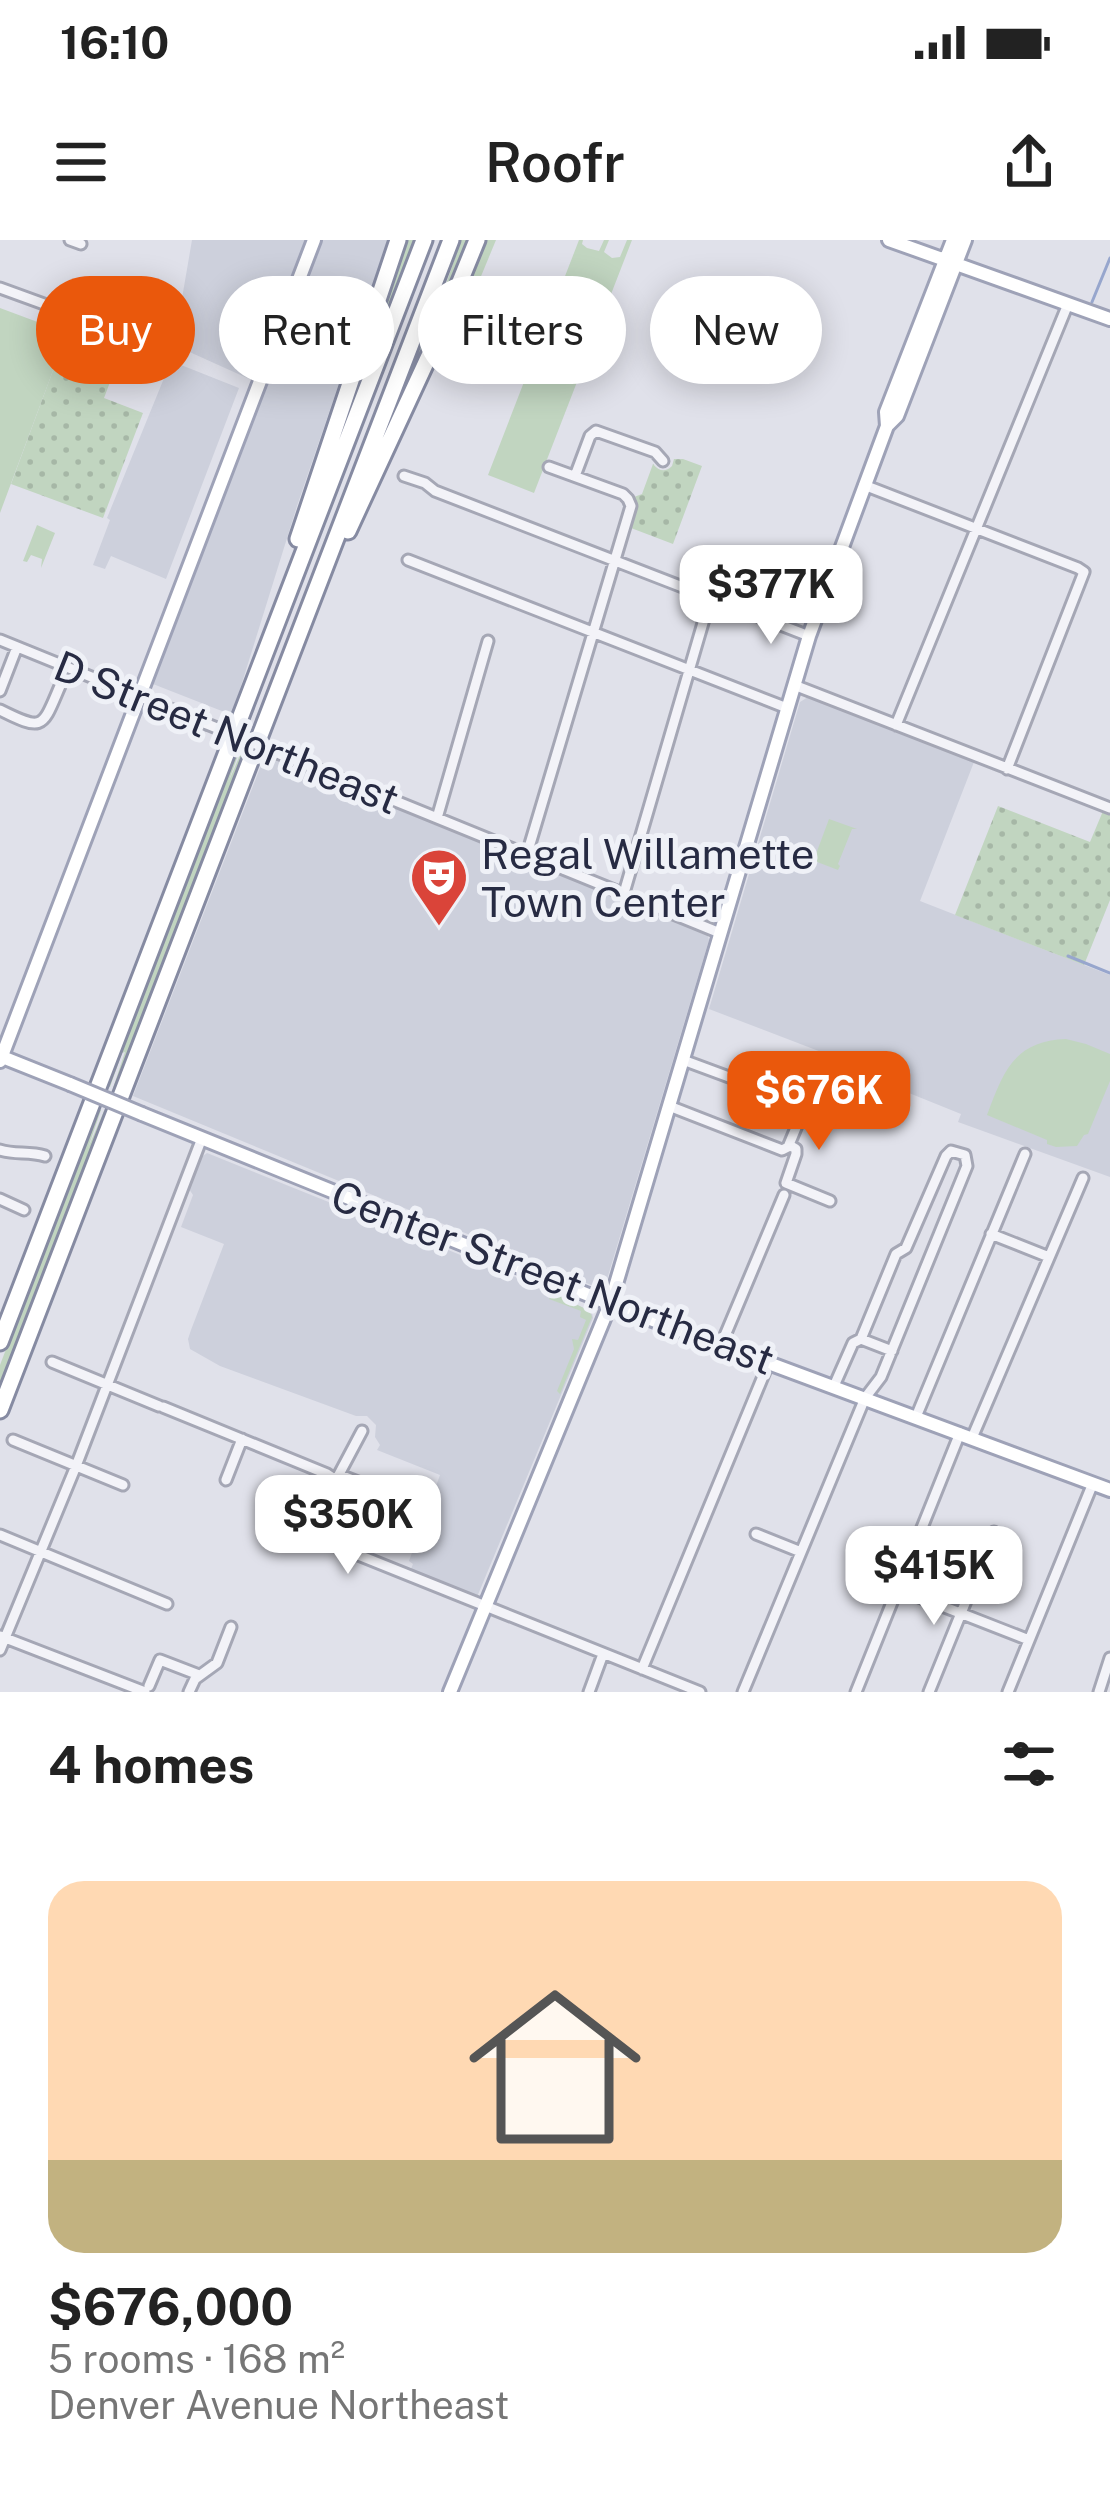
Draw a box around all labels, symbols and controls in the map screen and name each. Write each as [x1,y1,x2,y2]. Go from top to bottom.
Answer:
text: 16:10 [60,16,169,69]
icon: menu [48,129,114,195]
icon: share [996,129,1062,195]
text: Roofr [485,131,625,194]
chip: Buy [36,276,195,384]
chip: Rent [219,276,394,384]
chip: Filters [418,276,626,384]
chip: New [650,276,822,384]
pin: $377K [687,545,855,647]
text: $377K [707,561,835,607]
street label: D Street Northeast [48,640,406,824]
place label: Regal Willamette Town Center [481,829,815,926]
theatre icon: Regal Willamette Town Center [408,846,470,928]
pin: $676K [735,1051,903,1153]
text: $676K [754,1067,884,1113]
street label: Center Street Northeast [325,1170,781,1384]
pin: $350K [264,1475,432,1577]
text: $350K [282,1491,414,1537]
pin: $415K [850,1526,1018,1628]
text: $415K [872,1542,996,1588]
icon: filters [996,1731,1062,1797]
text: 4 homes [48,1735,254,1794]
icon: home [447,1959,663,2175]
text: $676,000 [48,2277,293,2336]
text: 5 rooms · 168 m² [48,2336,345,2382]
text: Denver Avenue Northeast [48,2382,509,2428]

